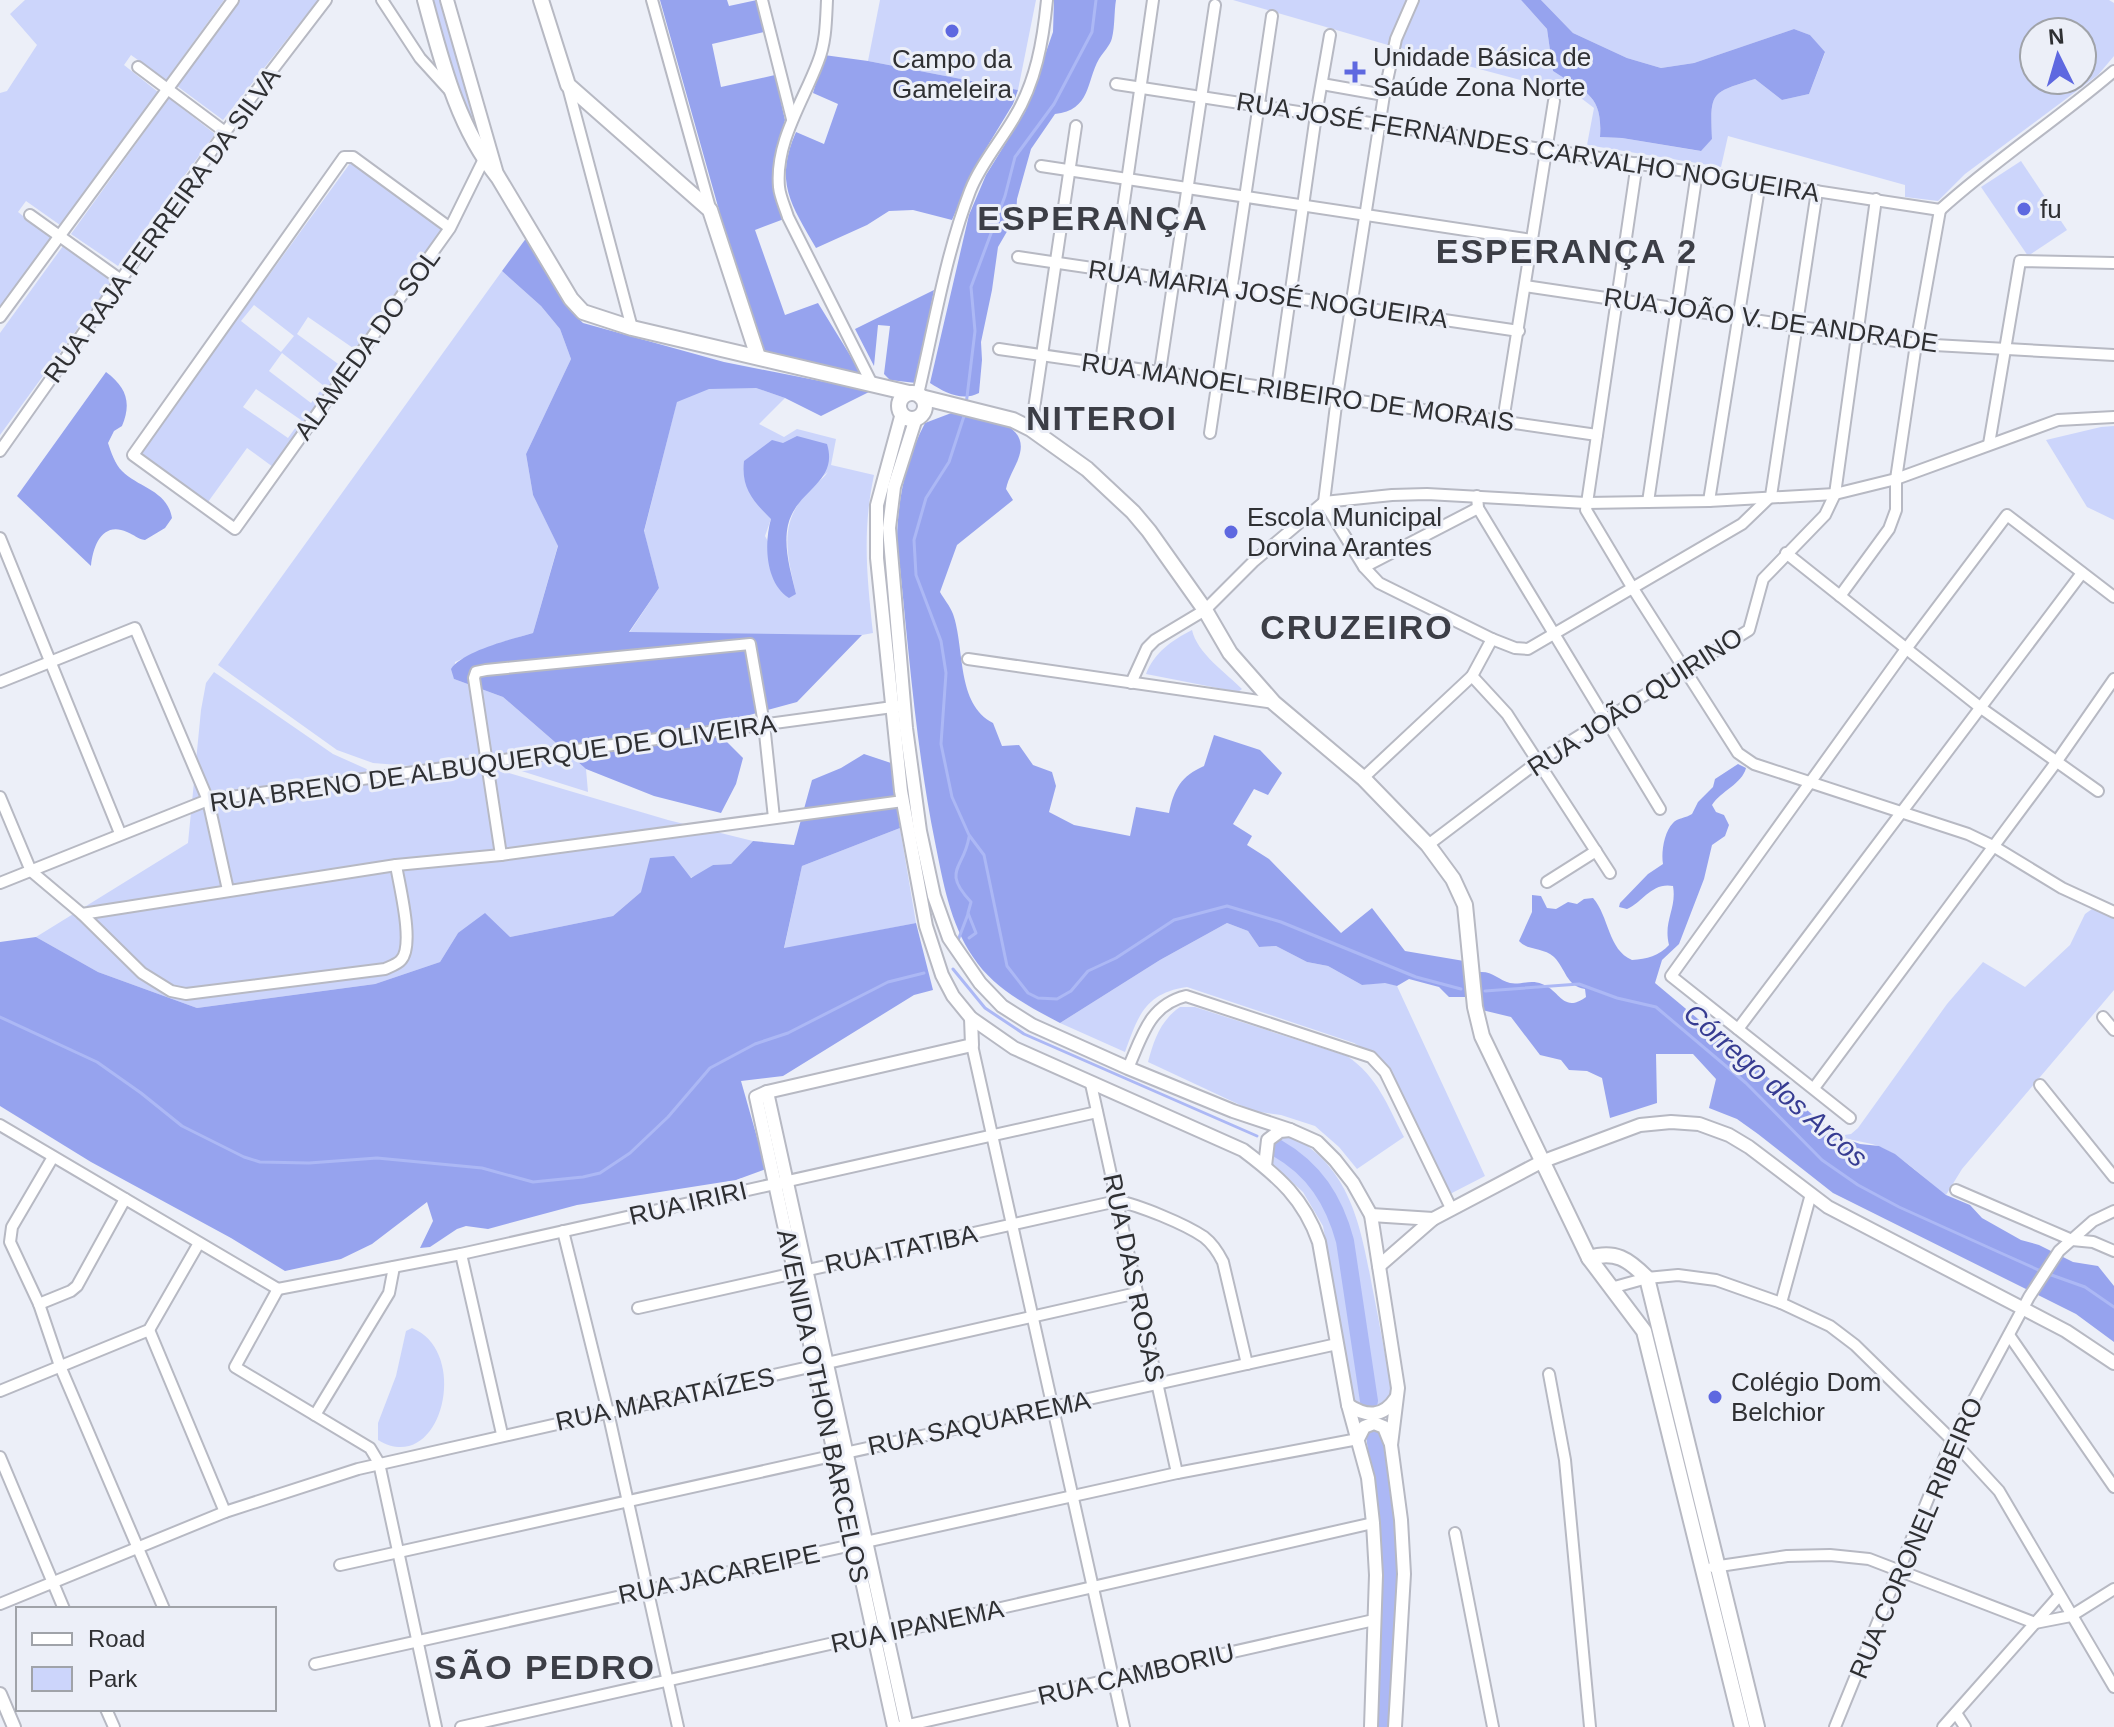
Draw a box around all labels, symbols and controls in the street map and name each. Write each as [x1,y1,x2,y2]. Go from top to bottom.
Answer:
north arrow [2018,16,2098,96]
marker: Campo da Gameleira [943,22,961,40]
text: N [2047,23,2065,50]
place label: Unidade Básica de Saúde Zona Norte [1373,42,1591,102]
place label: Campo da Gameleira [892,44,1013,104]
street label: RUA RAJA FERREIRA DA SILVA [38,61,287,388]
marker: Unidade Básica de Saúde Zona Norte [1344,61,1366,83]
street label: RUA JOSÉ FERNANDES CARVALHO NOGUEIRA [1234,86,1822,208]
place label: fu [2040,194,2062,224]
district label: ESPERANÇA [977,199,1209,237]
marker: fu [2015,200,2033,218]
district label: ESPERANÇA 2 [1436,232,1698,270]
street label: ALAMEDA DO SOL [288,243,446,445]
street label: RUA MARIA JOSÉ NOGUEIRA [1086,254,1450,334]
street label: RUA JOÃO V. DE ANDRADE [1602,282,1940,358]
street label: RUA MANOEL RIBEIRO DE MORAIS [1080,347,1516,437]
district label: NITEROI [1026,399,1178,437]
place label: Escola Municipal Dorvina Arantes [1247,502,1442,562]
marker: Escola Municipal Dorvina Arantes [1222,523,1240,541]
district label: CRUZEIRO [1260,608,1454,646]
street label: RUA JOÃO QUIRINO [1522,621,1748,783]
street label: RUA BRENO DE ALBUQUERQUE DE OLIVEIRA [208,708,779,818]
water label: Córrego dos Arcos [1678,997,1874,1173]
street label: RUA DAS ROSAS [1097,1171,1171,1385]
street label: RUA IRIRI [626,1175,750,1231]
street label: RUA ITATIBA [822,1218,981,1280]
street label: AVENIDA OTHON BARCELOS [771,1226,875,1586]
street label: RUA MARATAÍZES [553,1361,777,1437]
place label: Colégio Dom Belchior [1731,1367,1881,1427]
street label: RUA SAQUAREMA [865,1385,1094,1461]
marker: Colégio Dom Belchior [1706,1388,1724,1406]
street label: RUA CORONEL RIBEIRO [1843,1393,1989,1683]
street label: RUA JACAREIPE [616,1538,822,1610]
street label: RUA IPANEMA [828,1593,1007,1659]
legend [16,1607,276,1711]
text: Road [88,1625,145,1652]
street label: RUA CAMBORIU [1035,1637,1237,1711]
district label: SÃO PEDRO [434,1648,656,1686]
text: Park [88,1665,138,1692]

